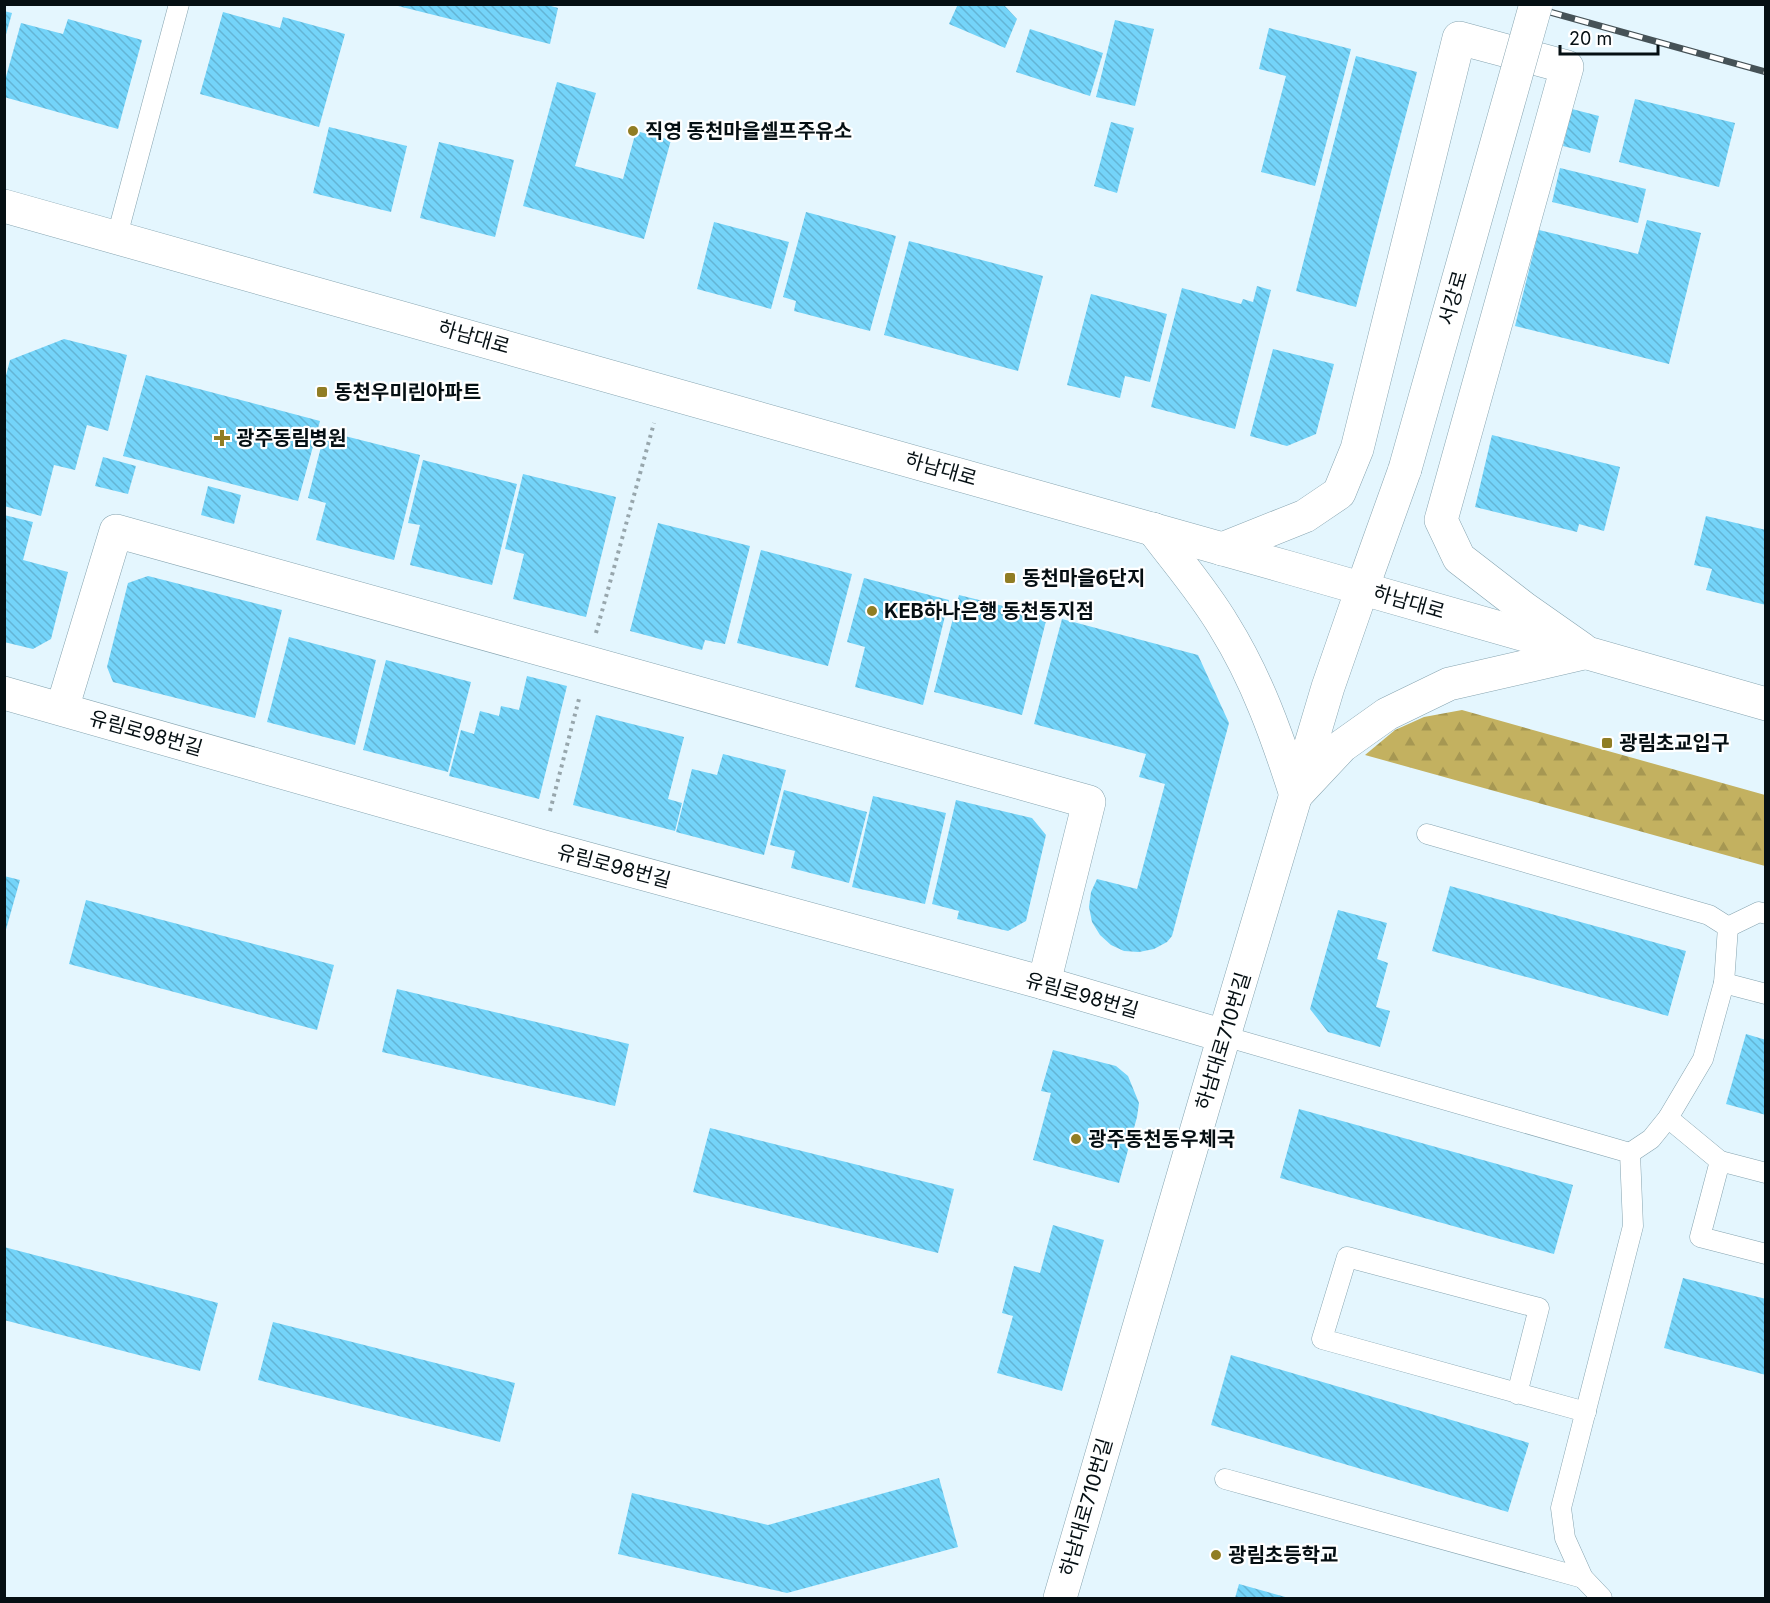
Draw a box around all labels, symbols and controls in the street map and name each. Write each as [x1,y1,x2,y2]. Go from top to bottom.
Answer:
scale bar [1560,18,1658,56]
text: 20 m [1569,28,1612,49]
place label: 직영 동천마을셀프주유소 [645,119,852,143]
marker: 직영 동천마을셀프주유소 [626,124,640,138]
street label: 서강로 [1434,268,1472,328]
street label: 하남대로 [435,315,513,359]
place label: 동천우미린아파트 [334,380,481,404]
marker: 동천우미린아파트 [315,385,329,399]
place label: 광주동림병원 [236,426,346,450]
marker: 광주동림병원 [213,429,231,447]
street label: 하남대로 [902,447,980,491]
place label: 동천마을6단지 [1022,566,1145,590]
marker: 동천마을6단지 [1003,571,1017,585]
street label: 하남대로 [1370,580,1448,624]
place label: KEB하나은행 동천동지점 [884,599,1094,623]
marker: KEB하나은행 동천동지점 [865,604,879,618]
street label: 유림로98번길 [87,705,205,761]
place label: 광림초교입구 [1619,731,1729,755]
marker: 광림초교입구 [1600,736,1614,750]
street label: 유림로98번길 [554,839,674,893]
street label: 유림로98번길 [1023,967,1141,1023]
street label: 하남대로710번길 [1191,969,1255,1113]
place label: 광주동천동우체국 [1088,1127,1235,1151]
marker: 광주동천동우체국 [1069,1132,1083,1146]
street label: 하남대로710번길 [1055,1435,1117,1579]
place label: 광림초등학교 [1228,1543,1338,1567]
marker: 광림초등학교 [1209,1548,1223,1562]

